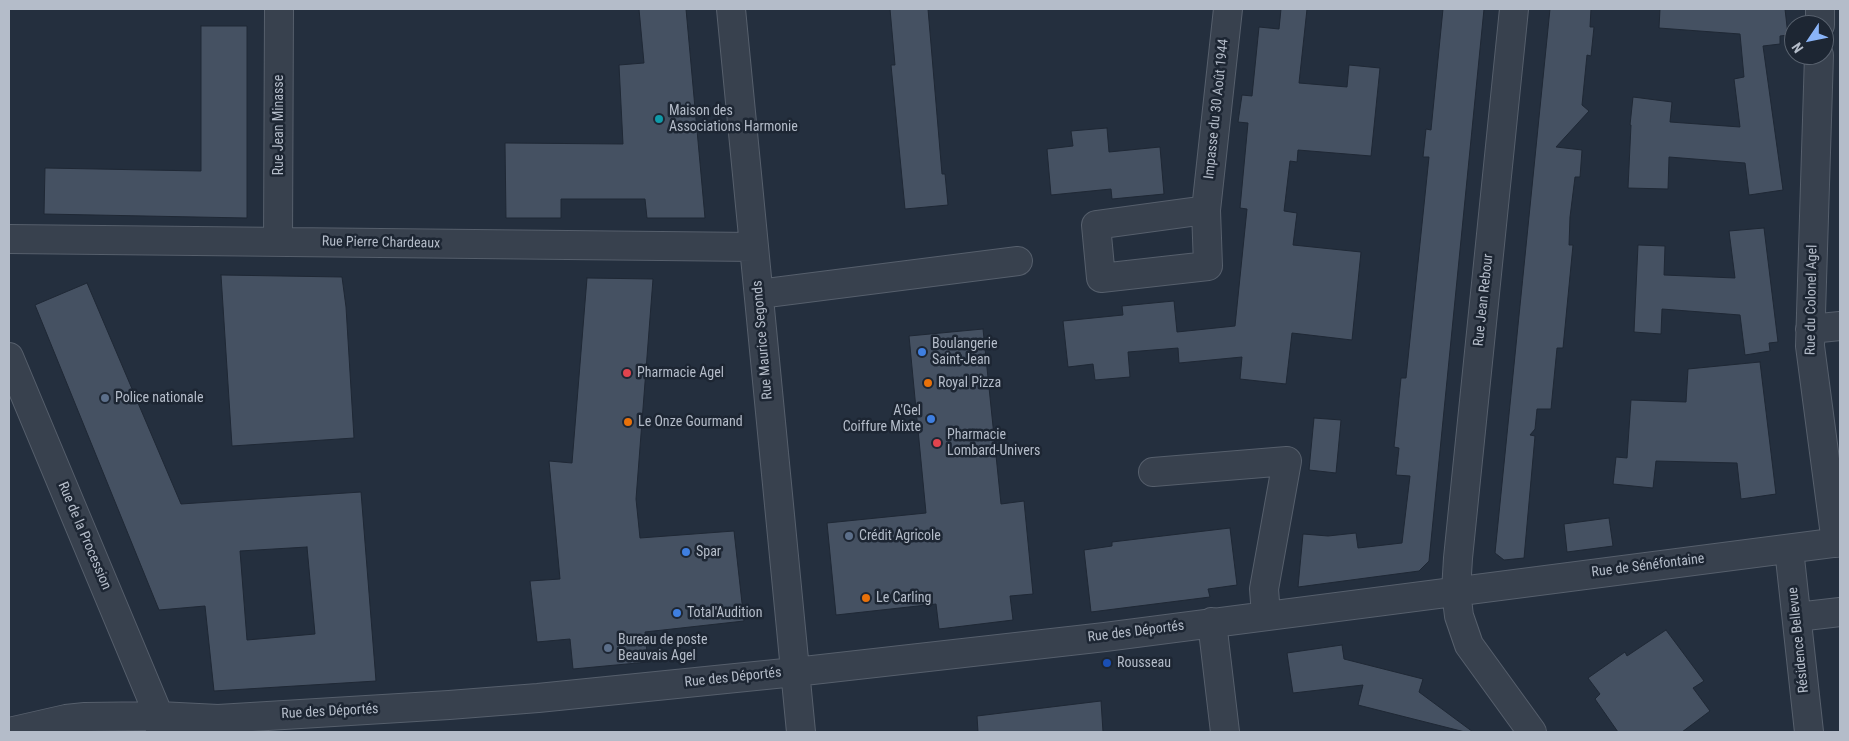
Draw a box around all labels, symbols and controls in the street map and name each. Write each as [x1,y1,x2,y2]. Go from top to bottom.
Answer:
north arrow [1784,15,1834,65]
street label: Impasse du 30 Août 1944 [1201,38,1233,180]
text: N [1788,40,1806,56]
street label: Rue Jean Minasse [271,75,287,175]
place label: Maison des Associations Harmonie [669,103,798,136]
marker: Maison des Associations Harmonie [653,113,665,125]
street label: Rue Pierre Chardeaux [322,234,440,252]
street label: Rue du Colonel Agel [1803,245,1821,355]
street label: Rue Jean Rebour [1471,253,1497,347]
street label: Rue Maurice Segonds [749,280,777,400]
place label: Boulangerie Saint-Jean [932,336,998,368]
marker: Boulangerie Saint-Jean [916,346,928,358]
place label: Pharmacie Agel [637,365,724,381]
marker: Pharmacie Agel [621,367,633,379]
place label: Royal Pizza [938,375,1001,391]
marker: Royal Pizza [922,377,934,389]
place label: Police nationale [115,390,203,406]
marker: Police nationale [99,392,111,404]
place label: A'Gel Coiffure Mixte [843,403,921,436]
marker: A'Gel Coiffure Mixte [925,413,937,425]
place label: Le Onze Gourmand [638,414,743,430]
marker: Le Onze Gourmand [622,416,634,428]
place label: Pharmacie Lombard-Univers [947,427,1040,460]
marker: Pharmacie Lombard-Univers [931,437,943,449]
street label: Rue de la Procession [54,480,114,592]
place label: Crédit Agricole [859,528,941,544]
marker: Crédit Agricole [843,530,855,542]
place label: Spar [696,544,721,560]
marker: Spar [680,546,692,558]
street label: Rue de Sénéfontaine [1591,551,1705,581]
street label: Résidence Bellevue [1785,586,1813,694]
place label: Le Carling [876,590,931,606]
marker: Le Carling [860,592,872,604]
place label: Total'Audition [687,605,762,621]
marker: Total'Audition [671,607,683,619]
street label: Rue des Déportés [1087,618,1185,646]
place label: Bureau de poste Beauvais Agel [618,632,708,664]
marker: Bureau de poste Beauvais Agel [602,642,614,654]
place label: Rousseau [1117,655,1171,671]
marker: Rousseau [1101,657,1113,669]
street label: Rue des Déportés [684,665,782,691]
street label: Rue des Déportés [281,701,379,723]

